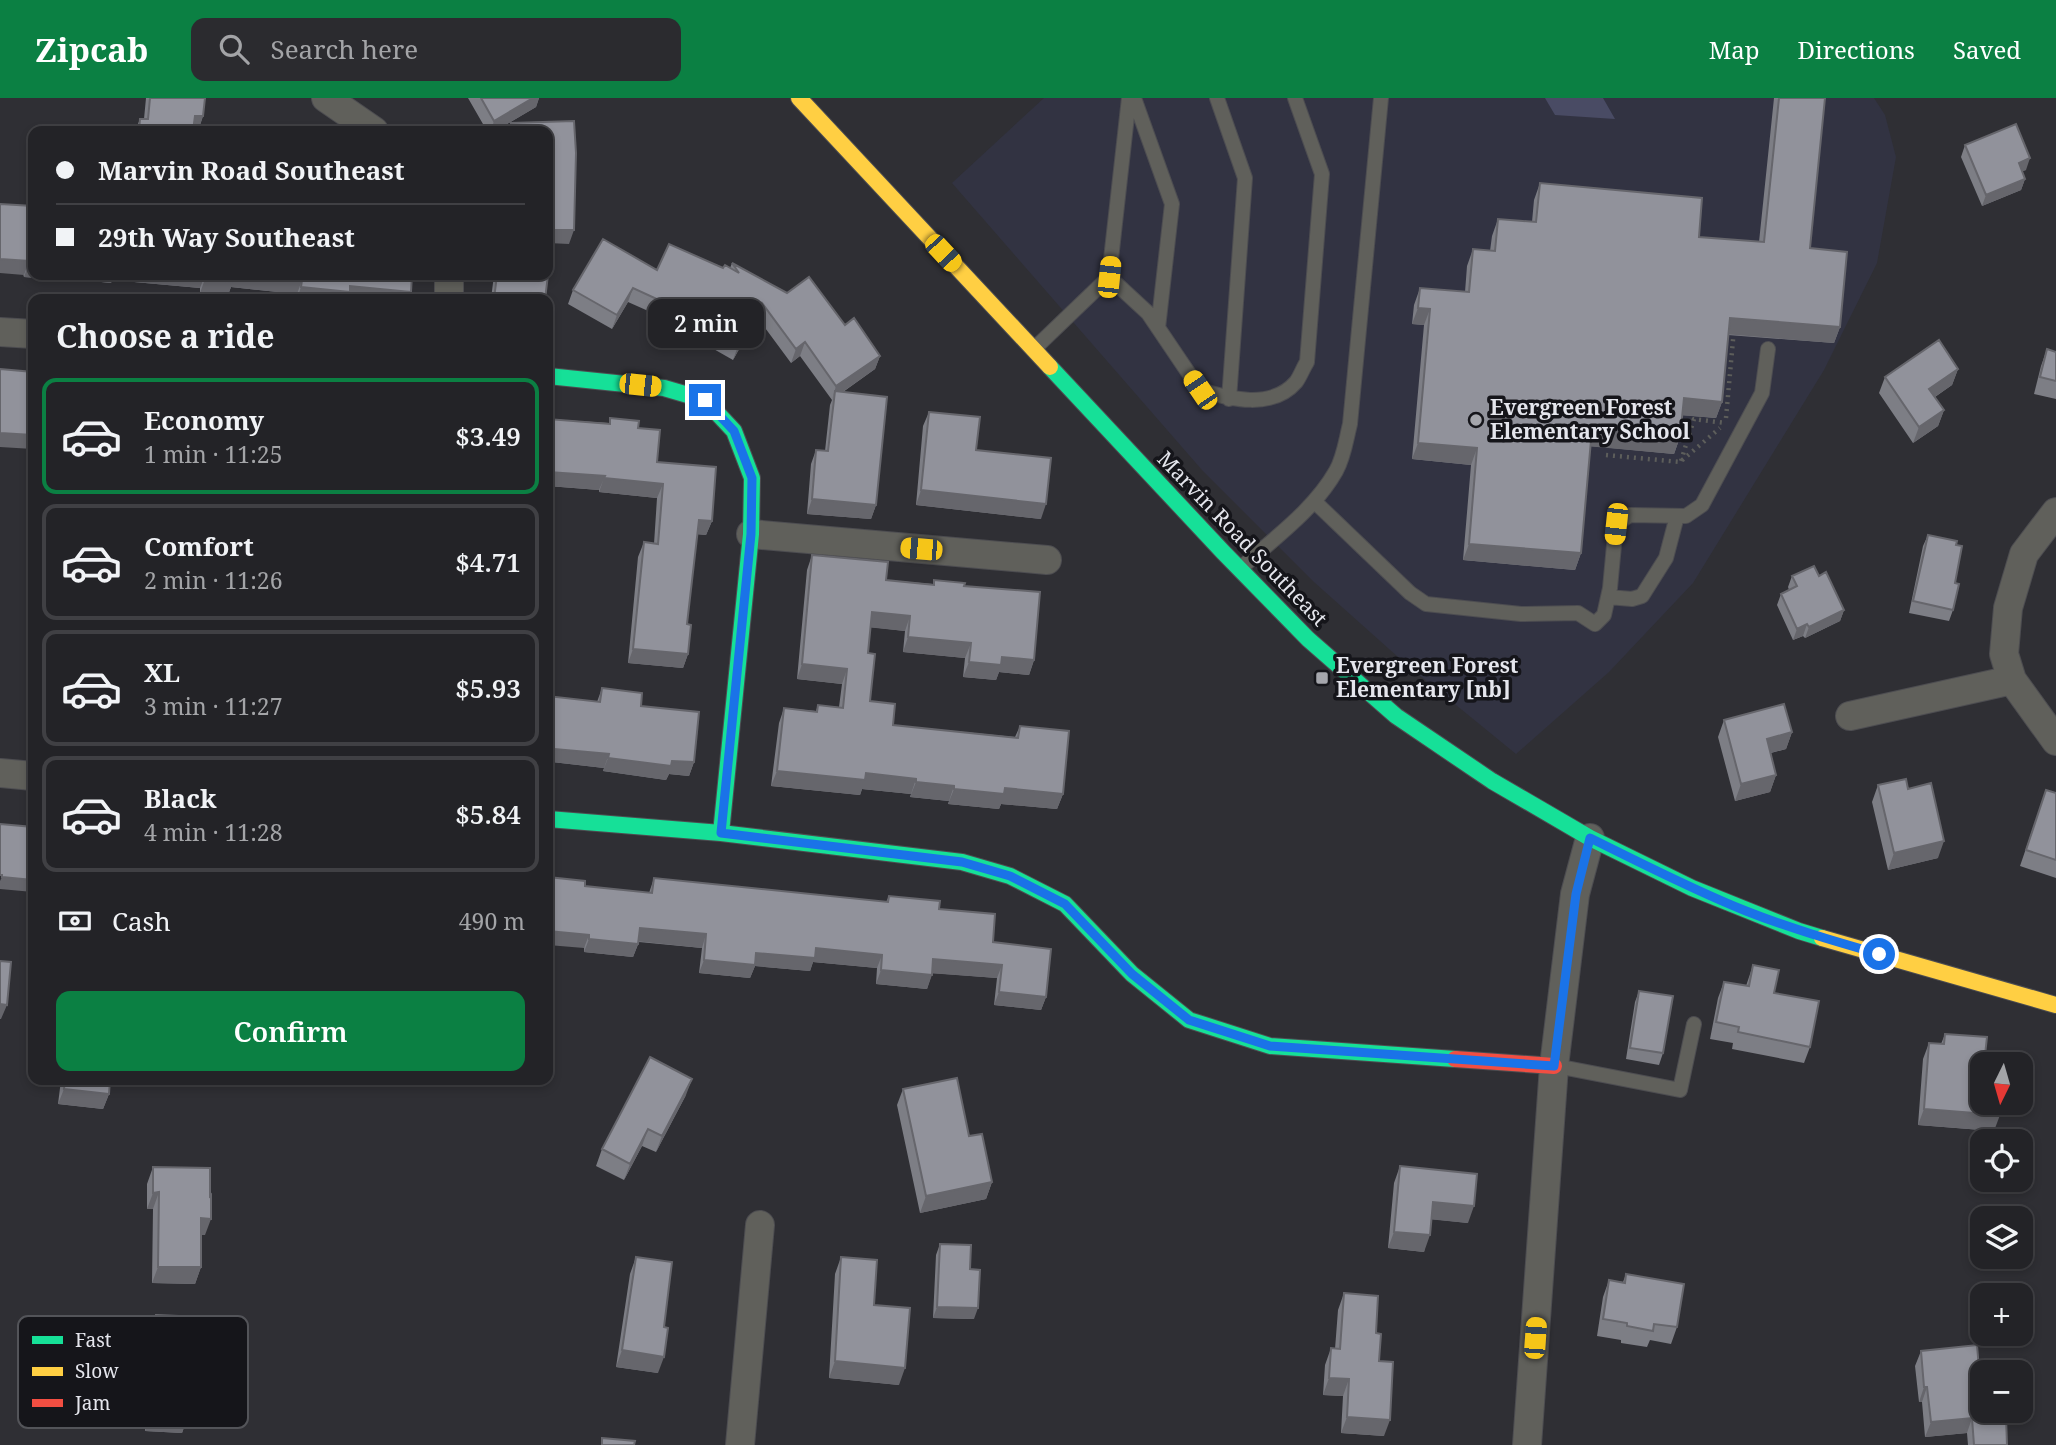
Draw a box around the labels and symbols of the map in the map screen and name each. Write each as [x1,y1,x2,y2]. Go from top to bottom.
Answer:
car [921,230,966,276]
car [1097,255,1122,299]
callout: 2 min [647,299,763,348]
car [1180,367,1221,413]
car [619,372,662,398]
route end [689,384,721,416]
place label: Evergreen Forest Elementary School [1490,393,1691,445]
marker: Evergreen Forest Elementary School [1468,412,1484,428]
street label: Marvin Road Southeast [1152,445,1334,632]
car [1604,502,1629,546]
car [900,537,943,561]
place label: Evergreen Forest Elementary [nb] [1336,651,1519,703]
marker: Evergreen Forest Elementary [nb] [1314,670,1330,686]
route start [1863,938,1895,970]
north arrow [1970,1052,2034,1115]
legend [18,1316,248,1428]
car [1524,1316,1547,1360]
text: Fast [75,1327,112,1353]
text: Slow [75,1358,119,1384]
text: Jam [74,1390,110,1416]

